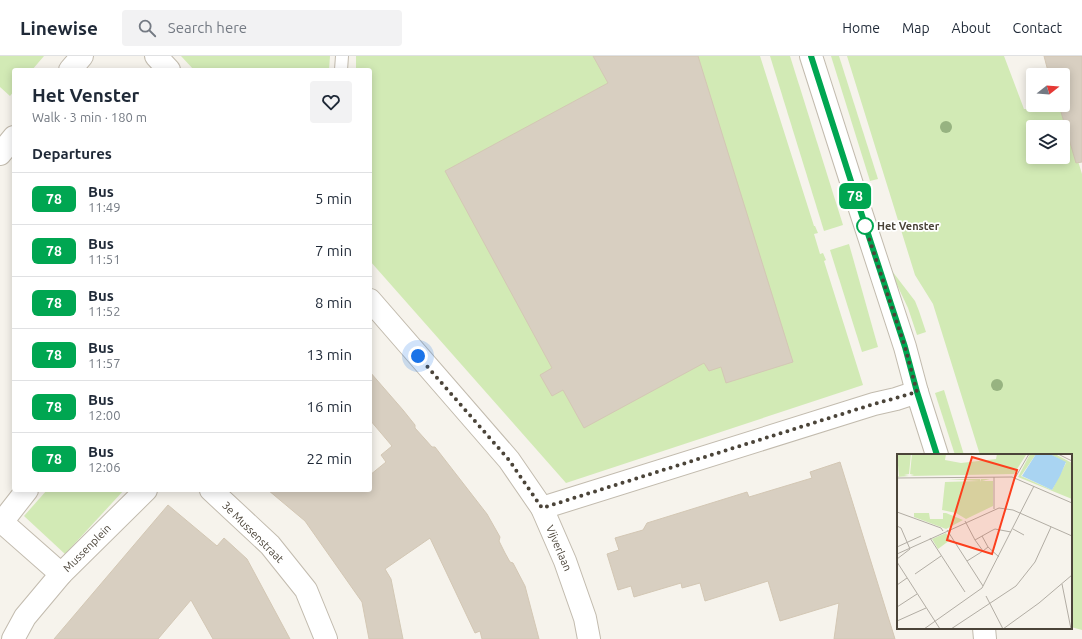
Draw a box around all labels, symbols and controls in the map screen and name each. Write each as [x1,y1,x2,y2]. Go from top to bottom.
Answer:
search box [122,10,402,46]
text: Linewise [20,17,98,39]
icon: search [136,17,158,39]
text: Search here [168,19,247,36]
text: Home [842,20,880,36]
text: Map [902,20,930,36]
text: About [952,20,991,36]
text: Contact [1013,20,1062,36]
north arrow [1026,68,1070,112]
map controls [1026,68,1070,164]
button: heart [310,81,352,123]
text: Het Venster [32,84,139,106]
text: Walk · 3 min · 180 m [32,110,147,124]
button: layers [1026,120,1070,164]
text: Departures [32,145,112,162]
text: Bus [88,183,114,200]
line badge: 78 [837,183,873,209]
text: 78 [847,188,863,204]
text: 5 min [315,190,352,207]
text: 78 [46,191,62,207]
text: 11:49 [88,200,121,214]
marker: Het Venster [856,217,874,235]
place label: Het Venster [877,220,940,232]
text: Bus [88,235,114,252]
text: 7 min [315,242,352,259]
text: 78 [46,243,62,259]
text: 11:51 [88,252,121,266]
text: Bus [88,287,114,304]
text: 8 min [315,294,352,311]
text: 78 [46,295,62,311]
text: 11:52 [88,304,121,318]
text: Bus [88,339,114,356]
text: 13 min [306,346,352,363]
your location [408,346,428,366]
text: 78 [46,347,62,363]
text: 11:57 [88,356,121,370]
text: Bus [88,391,114,408]
text: 16 min [306,398,352,415]
text: 78 [46,399,62,415]
text: 12:00 [88,408,121,422]
text: Bus [88,443,114,460]
text: 22 min [306,450,352,467]
text: 78 [46,451,62,467]
inset map [897,454,1072,629]
text: 12:06 [88,460,121,474]
street label: 3e Mussenstraat [220,499,287,566]
street label: Mussenplein [61,522,113,574]
street label: Vijverlaan [544,523,574,573]

